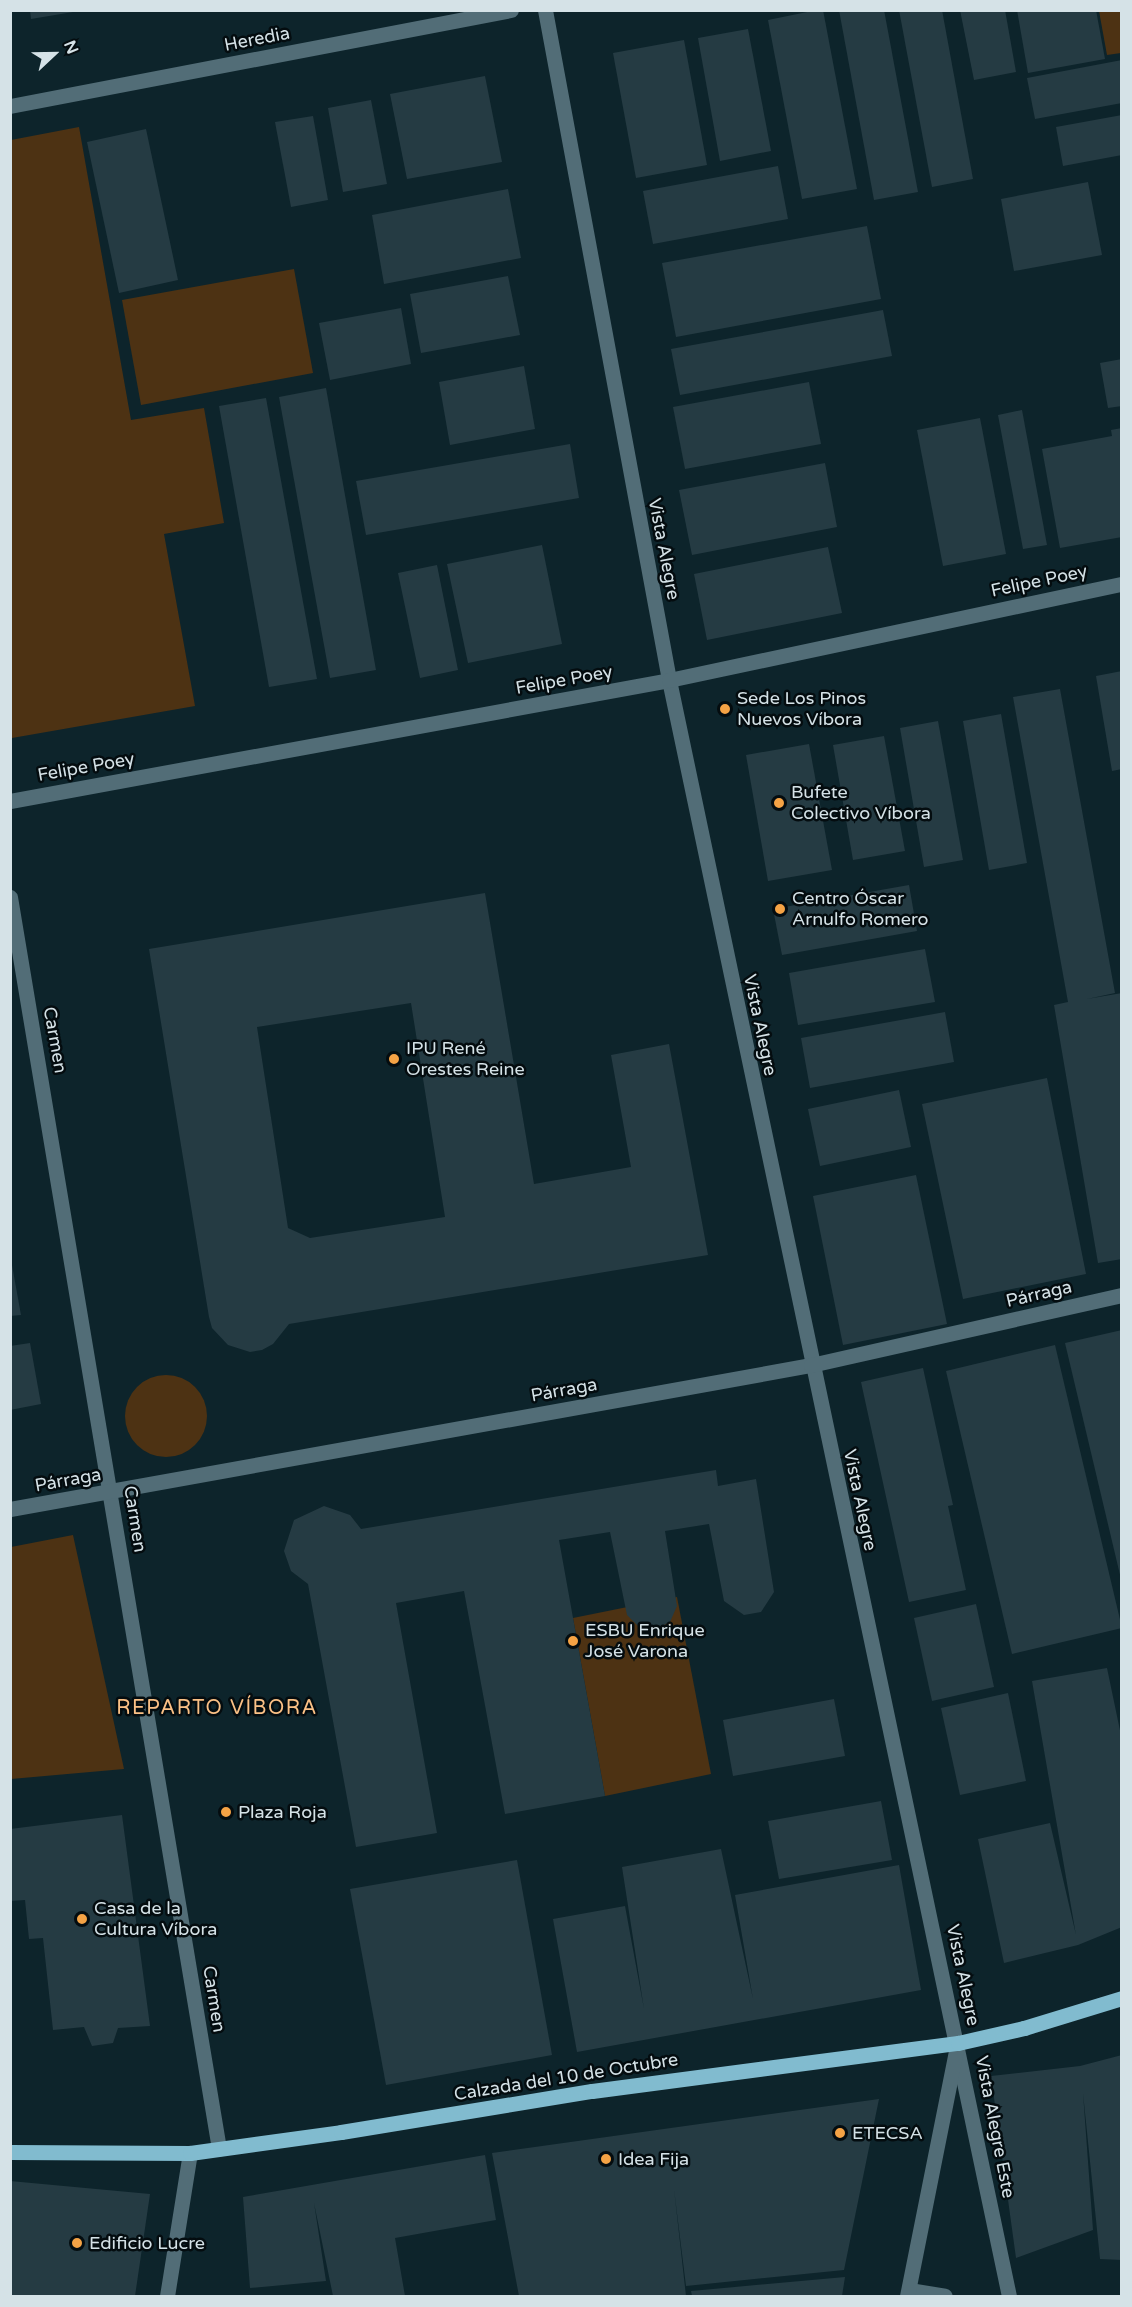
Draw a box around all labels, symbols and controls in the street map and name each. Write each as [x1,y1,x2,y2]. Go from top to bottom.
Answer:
street label: Heredia [222,22,292,56]
north arrow [24,24,84,84]
text: N [59,38,82,57]
street label: Vista Alegre [644,496,684,602]
street label: Felipe Poey [989,560,1089,602]
street label: Felipe Poey [514,661,614,699]
place label: Sede Los Pinos Nuevos Víbora [737,688,866,730]
marker: Sede Los Pinos Nuevos Víbora [718,702,732,716]
street label: Felipe Poey [36,748,136,786]
place label: Bufete Colectivo Víbora [791,782,931,824]
marker: Bufete Colectivo Víbora [772,796,786,810]
place label: Centro Óscar Arnulfo Romero [792,888,929,930]
marker: Centro Óscar Arnulfo Romero [773,902,787,916]
street label: Vista Alegre [739,972,781,1078]
street label: Carmen [39,1005,71,1075]
place label: IPU René Orestes Reine [406,1038,525,1080]
marker: IPU René Orestes Reine [387,1052,401,1066]
street label: Párraga [1004,1276,1074,1312]
street label: Párraga [529,1374,599,1406]
street label: Vista Alegre [839,1447,881,1553]
street label: Párraga [33,1464,103,1496]
street label: Carmen [119,1484,151,1554]
place label: ESBU Enrique José Varona [585,1620,705,1662]
marker: ESBU Enrique José Varona [566,1634,580,1648]
district label: REPARTO VÍBORA [116,1696,318,1720]
place label: Plaza Roja [238,1801,327,1823]
marker: Plaza Roja [219,1805,233,1819]
place label: Casa de la Cultura Víbora [94,1898,217,1940]
marker: Casa de la Cultura Víbora [75,1912,89,1926]
street label: Vista Alegre [942,1922,984,2028]
street label: Carmen [198,1964,230,2034]
street label: Calzada del 10 de Octubre [452,2049,680,2105]
street label: Vista Alegre Este [971,2054,1019,2200]
place label: ETECSA [852,2122,923,2144]
marker: ETECSA [833,2126,847,2140]
place label: Idea Fija [618,2148,689,2170]
marker: Idea Fija [599,2152,613,2166]
place label: Edificio Lucre [89,2232,205,2254]
marker: Edificio Lucre [70,2236,84,2250]

